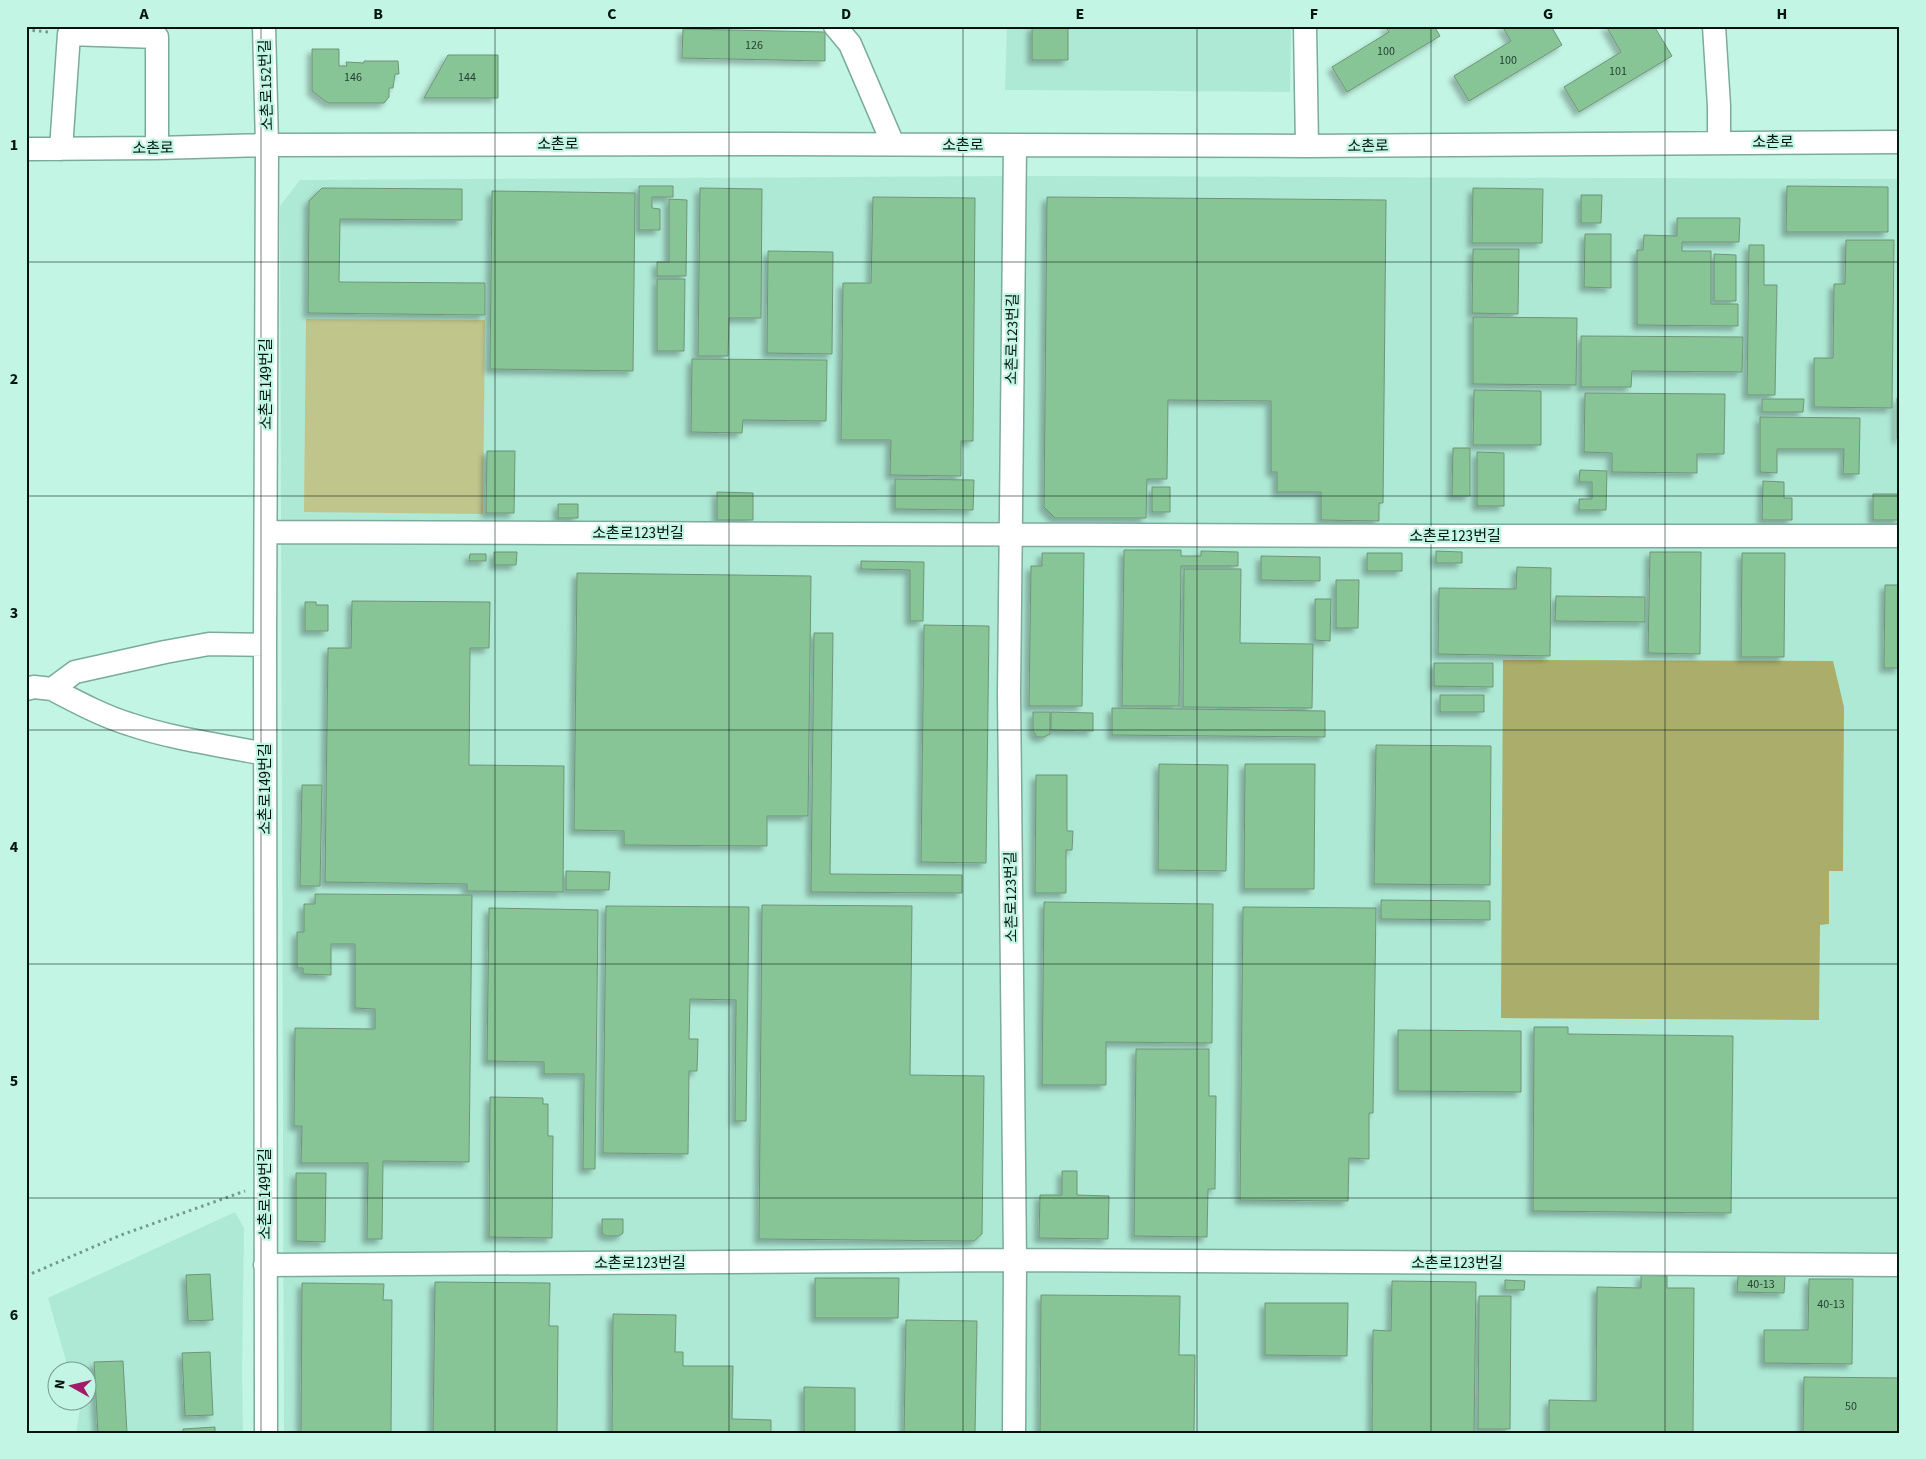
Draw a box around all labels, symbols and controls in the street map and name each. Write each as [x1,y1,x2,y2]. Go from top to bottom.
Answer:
text: A [138,3,149,25]
text: B [373,3,383,25]
text: C [607,3,617,25]
text: D [841,3,851,25]
text: E [1076,3,1084,25]
text: F [1310,3,1318,25]
text: G [1543,3,1553,25]
text: H [1777,3,1787,25]
house number: 126 [745,37,763,54]
street label: 소촌로152번길 [254,39,279,131]
house number: 100 [1377,43,1395,60]
house number: 100 [1499,52,1517,69]
house number: 101 [1609,63,1627,80]
house number: 146 [344,69,362,86]
house number: 144 [458,69,476,86]
street label: 소촌로 [1752,132,1794,153]
text: 1 [10,134,18,156]
street label: 소촌로 [537,134,579,155]
street label: 소촌로 [942,135,984,156]
street label: 소촌로 [1347,136,1389,157]
street label: 소촌로 [132,138,174,159]
street label: 소촌로123번길 [1001,293,1024,385]
street label: 소촌로149번길 [256,338,277,430]
text: 2 [10,368,18,390]
street label: 소촌로123번길 [592,523,684,544]
street label: 소촌로123번길 [1409,526,1501,547]
text: 3 [10,602,18,624]
street label: 소촌로149번길 [255,743,276,835]
text: 4 [10,836,19,858]
street label: 소촌로123번길 [1000,851,1023,943]
text: 5 [10,1070,18,1092]
street label: 소촌로149번길 [255,1148,276,1240]
street label: 소촌로123번길 [594,1253,686,1274]
street label: 소촌로123번길 [1411,1253,1503,1274]
house number: 40-13 [1747,1276,1775,1293]
house number: 40-13 [1817,1296,1845,1313]
text: 6 [10,1304,18,1326]
north arrow [48,1362,98,1412]
text: N [50,1378,71,1390]
house number: 50 [1845,1398,1857,1415]

